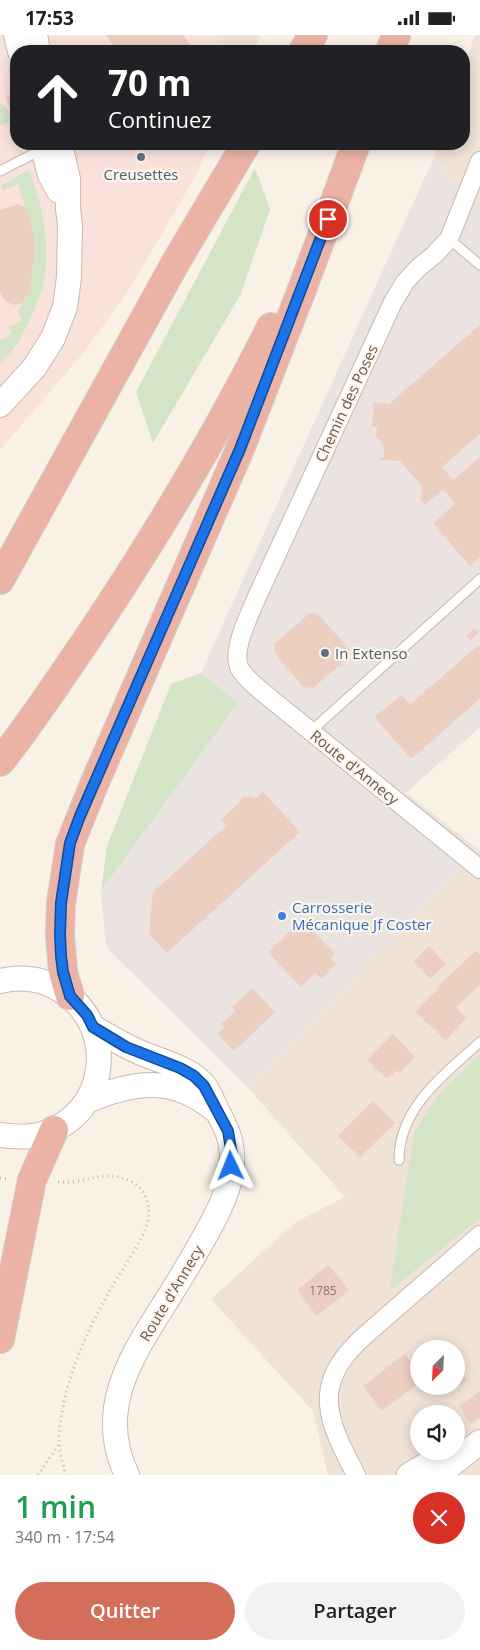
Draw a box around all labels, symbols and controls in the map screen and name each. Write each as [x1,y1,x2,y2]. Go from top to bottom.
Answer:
text: 17:53 [25,5,74,31]
text: 70 m [108,59,191,106]
icon: ahead [25,65,90,130]
text: Continuez [108,104,212,134]
marker: Creusettes [135,151,147,163]
place label: Creusettes [103,164,179,184]
pin [307,198,349,240]
icon: arrive [314,205,342,233]
street label: Chemin des Poses [310,341,382,465]
place label: In Extenso [335,643,408,663]
marker: In Extenso [319,647,331,659]
street label: Route d'Annecy [306,725,404,809]
place label: Carrosserie Mécanique Jf Coster [292,897,432,934]
marker: Carrosserie Mécanique Jf Coster [276,910,288,922]
position arrow [204,1139,256,1191]
street label: Route d'Annecy [134,1241,208,1345]
house number: 1785 [309,1282,337,1299]
north arrow [410,1340,465,1395]
map controls [410,1340,465,1460]
button: sound [410,1405,465,1460]
text: 1 min [15,1486,96,1527]
button: close [413,1492,465,1544]
text: 340 m · 17:54 [15,1526,115,1548]
button: Quitter [15,1582,235,1640]
button: Partager [245,1582,465,1640]

